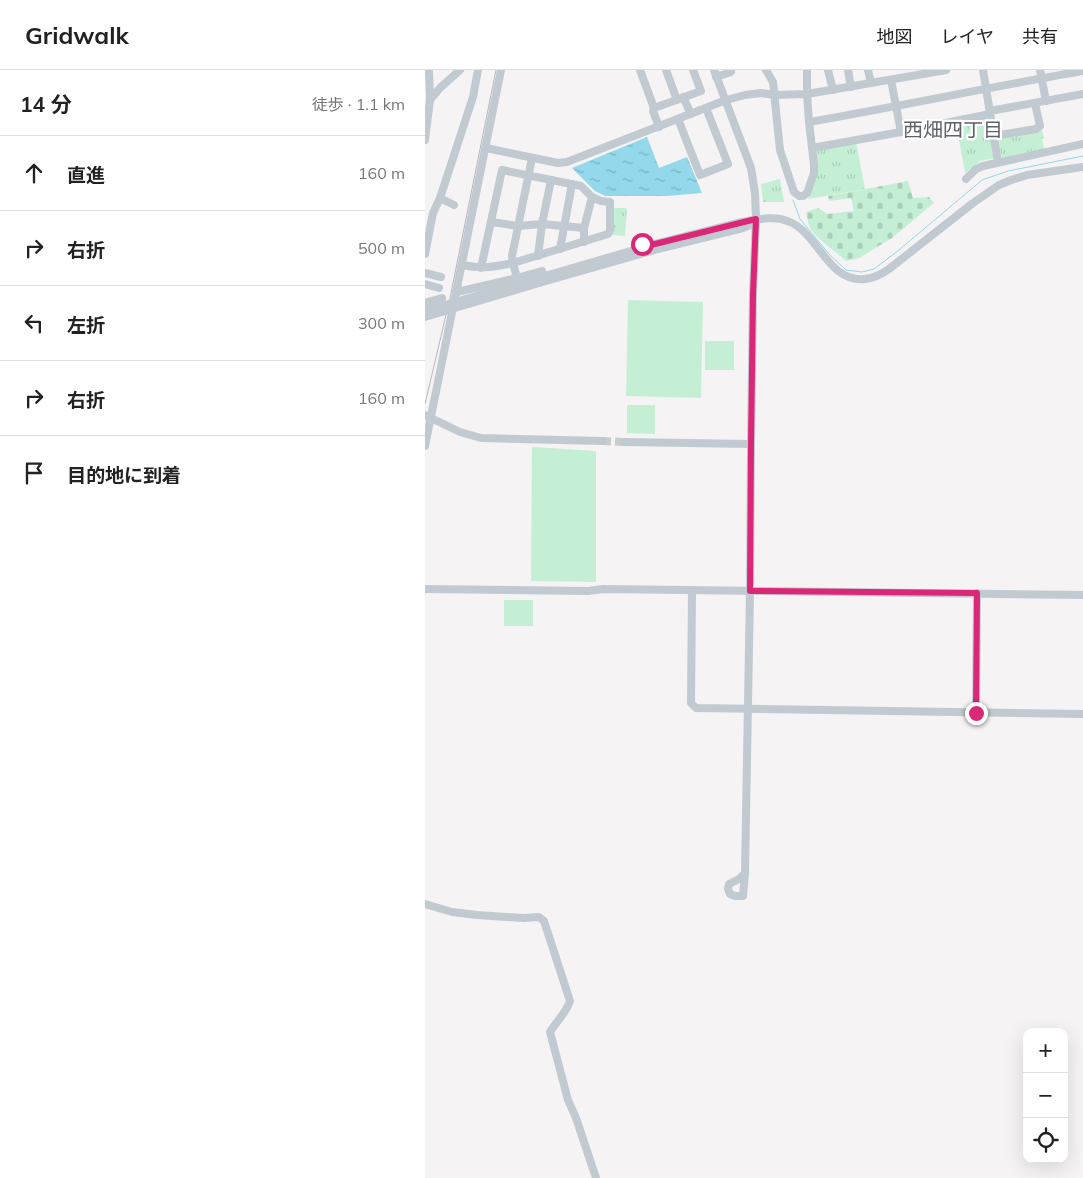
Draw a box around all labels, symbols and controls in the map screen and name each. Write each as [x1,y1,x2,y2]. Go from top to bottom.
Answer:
text: Gridwalk [25,20,129,50]
text: 地図 [877,25,913,48]
text: レイヤ [941,25,994,48]
text: 共有 [1022,25,1058,48]
text: 14 分 [20,91,72,117]
text: 徒歩 · 1.1 km [312,94,405,114]
district label: 西畑四丁目 [903,117,1003,142]
icon: ahead [20,159,48,187]
text: 直進 [67,163,105,187]
text: 160 m [358,163,405,183]
route start [631,233,654,256]
icon: right [20,234,48,262]
text: 右折 [67,238,105,262]
text: 500 m [358,238,405,258]
icon: left [20,309,48,337]
text: 左折 [67,313,105,337]
text: 300 m [358,313,405,333]
icon: right [20,384,48,412]
text: 右折 [67,388,105,412]
text: 160 m [358,388,405,408]
icon: arrive [20,459,48,487]
text: 目的地に到着 [67,463,181,487]
route end [965,702,988,725]
map controls [1023,1028,1068,1163]
button: + [1023,1028,1068,1073]
button: − [1023,1073,1068,1118]
button: locate [1023,1118,1068,1163]

